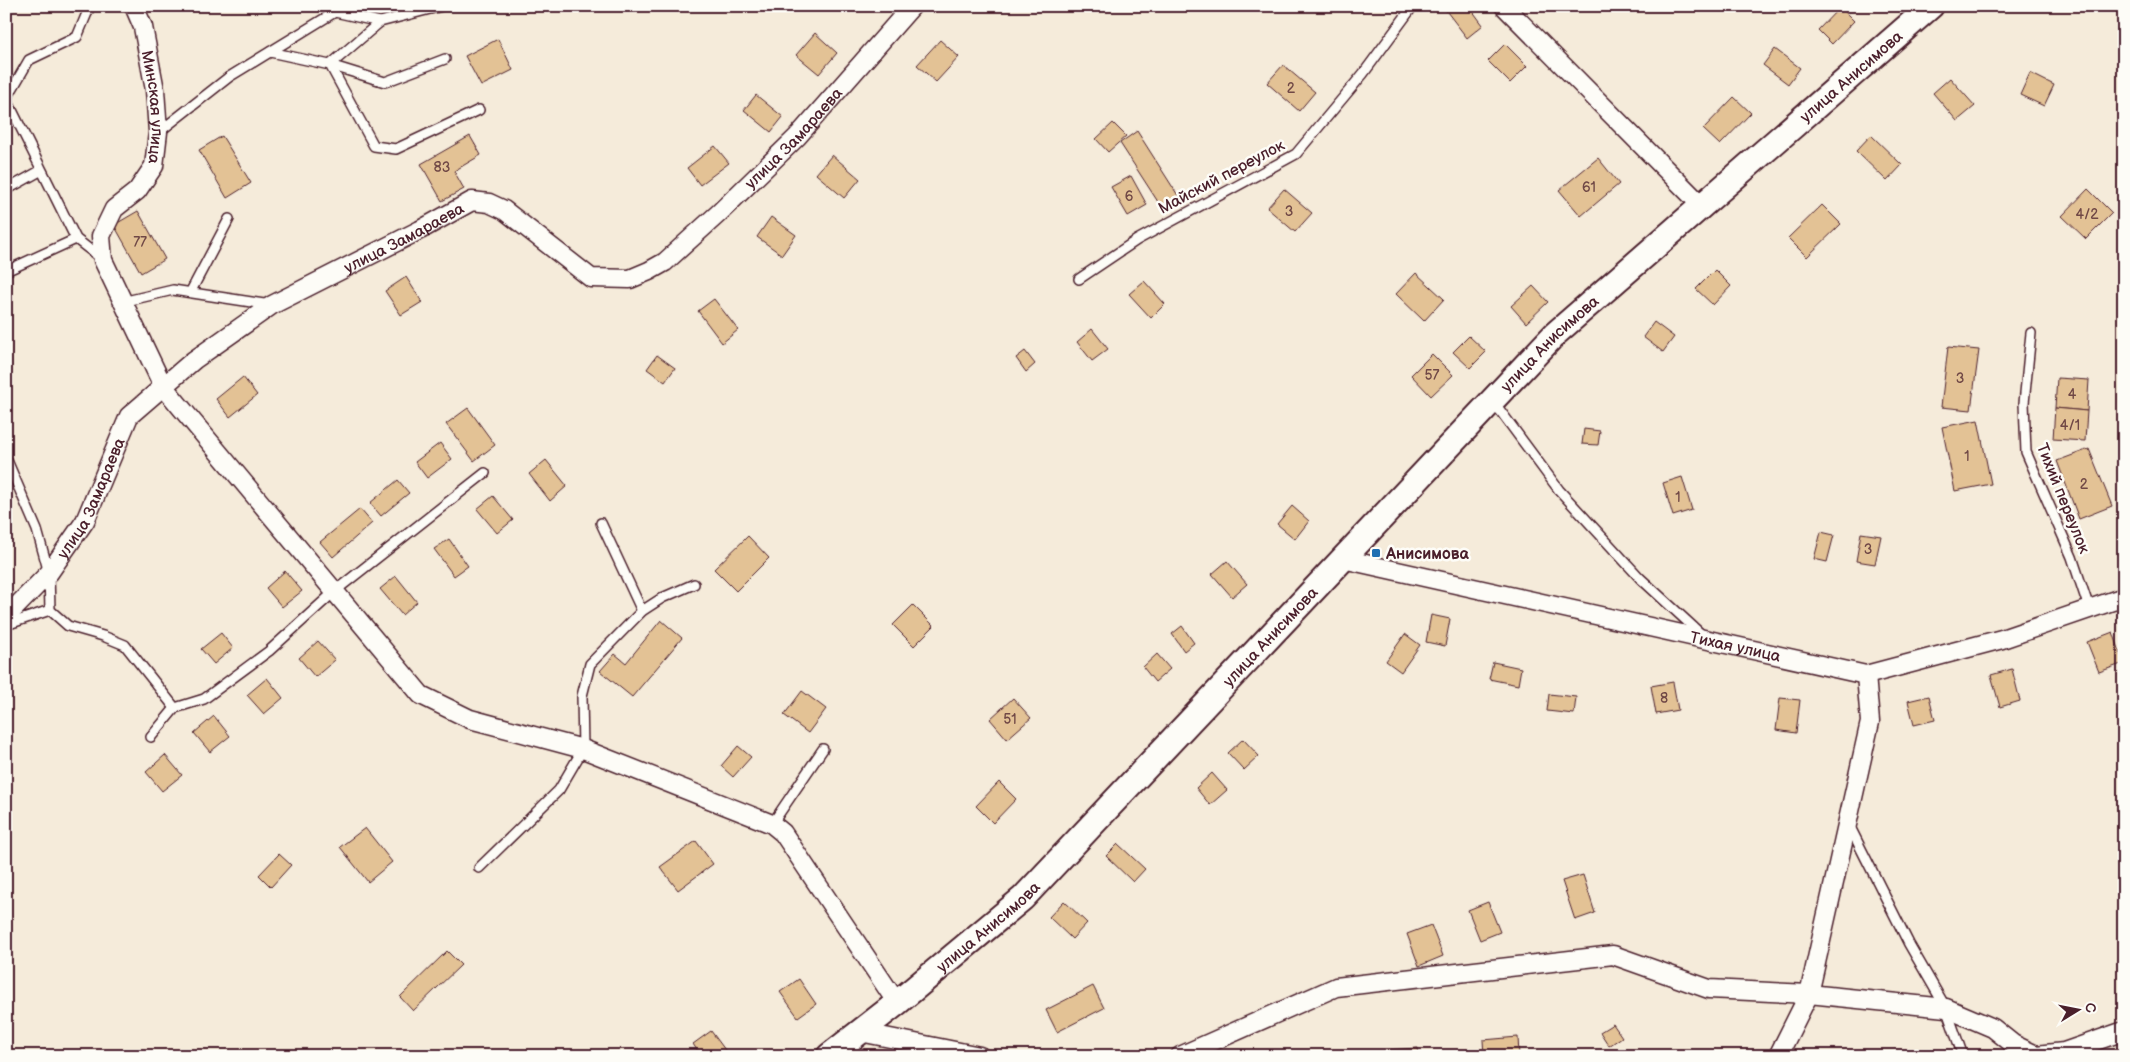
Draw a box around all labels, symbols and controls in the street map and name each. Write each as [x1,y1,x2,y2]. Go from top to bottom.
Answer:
street label: улица Анисимова [1797,27,1907,127]
street label: Минская улица [137,49,166,165]
house number: 2 [1287,80,1296,97]
street label: улица Замараева [742,84,847,193]
street label: Майский переулок [1155,136,1288,219]
house number: 83 [434,159,450,176]
house number: 61 [1582,179,1596,196]
house number: 6 [1125,188,1134,205]
street label: улица Замараева [341,199,468,278]
house number: 3 [1285,203,1293,220]
house number: 4/2 [2075,206,2099,223]
house number: 77 [133,234,147,251]
street label: улица Анисимова [1497,292,1604,396]
house number: 57 [1425,367,1440,384]
house number: 3 [1956,370,1964,387]
house number: 4 [2068,386,2077,403]
house number: 4/1 [2060,417,2080,434]
street label: улица Замараева [54,435,130,563]
street label: Тихий переулок [2032,441,2094,557]
house number: 1 [1964,448,1970,465]
house number: 2 [2080,476,2089,493]
house number: 1 [1675,489,1681,506]
house number: 3 [1864,541,1872,558]
place label: Анисимова [1385,545,1470,564]
marker: Анисимова [1370,547,1382,559]
street label: улица Анисимова [1219,583,1323,691]
street label: Тихая улица [1688,628,1783,667]
house number: 8 [1660,690,1668,707]
house number: 51 [1003,711,1017,728]
street label: улица Анисимова [933,878,1045,977]
north arrow [2052,984,2102,1034]
text: С [2081,1002,2100,1014]

